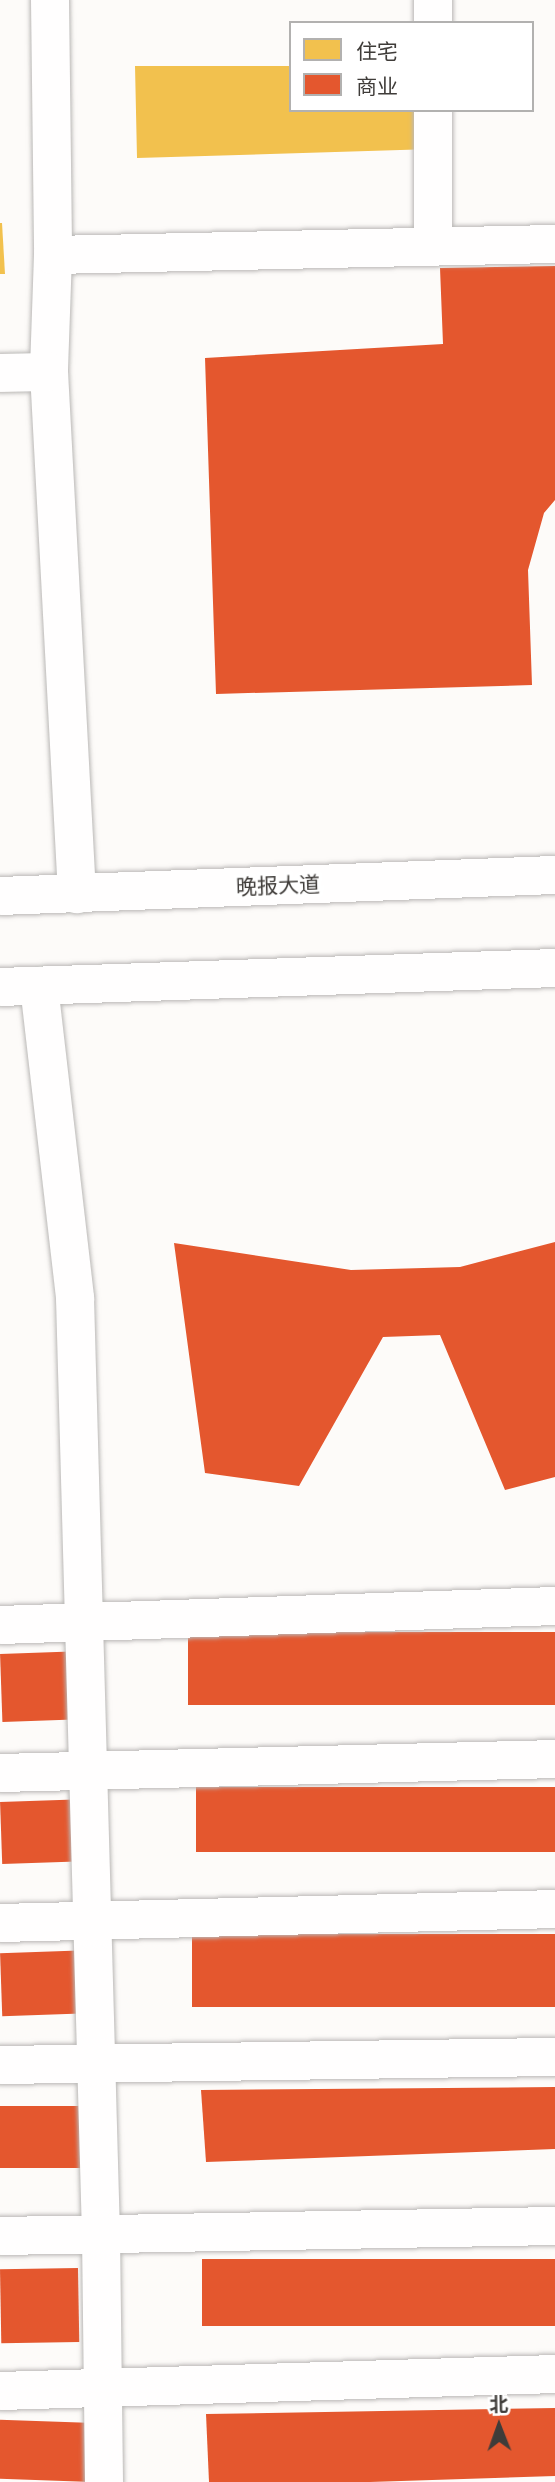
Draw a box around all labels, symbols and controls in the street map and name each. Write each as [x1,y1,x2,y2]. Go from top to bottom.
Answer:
legend [289,21,534,112]
text: 住宅 [356,39,398,65]
text: 商业 [356,74,398,100]
street label: 晚报大道 [236,872,320,900]
north arrow [464,2391,534,2461]
text: 北 [489,2393,508,2417]

